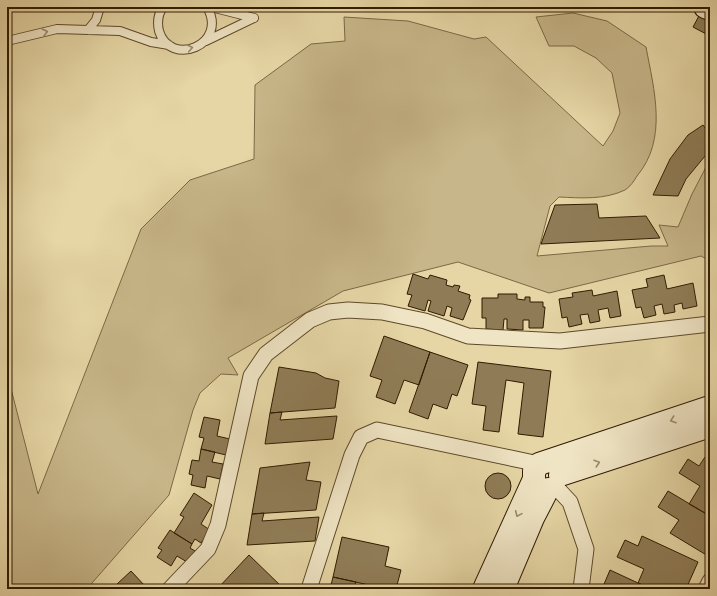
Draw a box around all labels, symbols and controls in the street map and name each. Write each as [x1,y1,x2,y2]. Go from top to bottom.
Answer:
one-way arrow [42,29,48,37]
one-way arrow [187,45,193,53]
one-way arrow [670,415,677,424]
one-way arrow [593,459,600,467]
one-way arrow [515,510,523,518]

